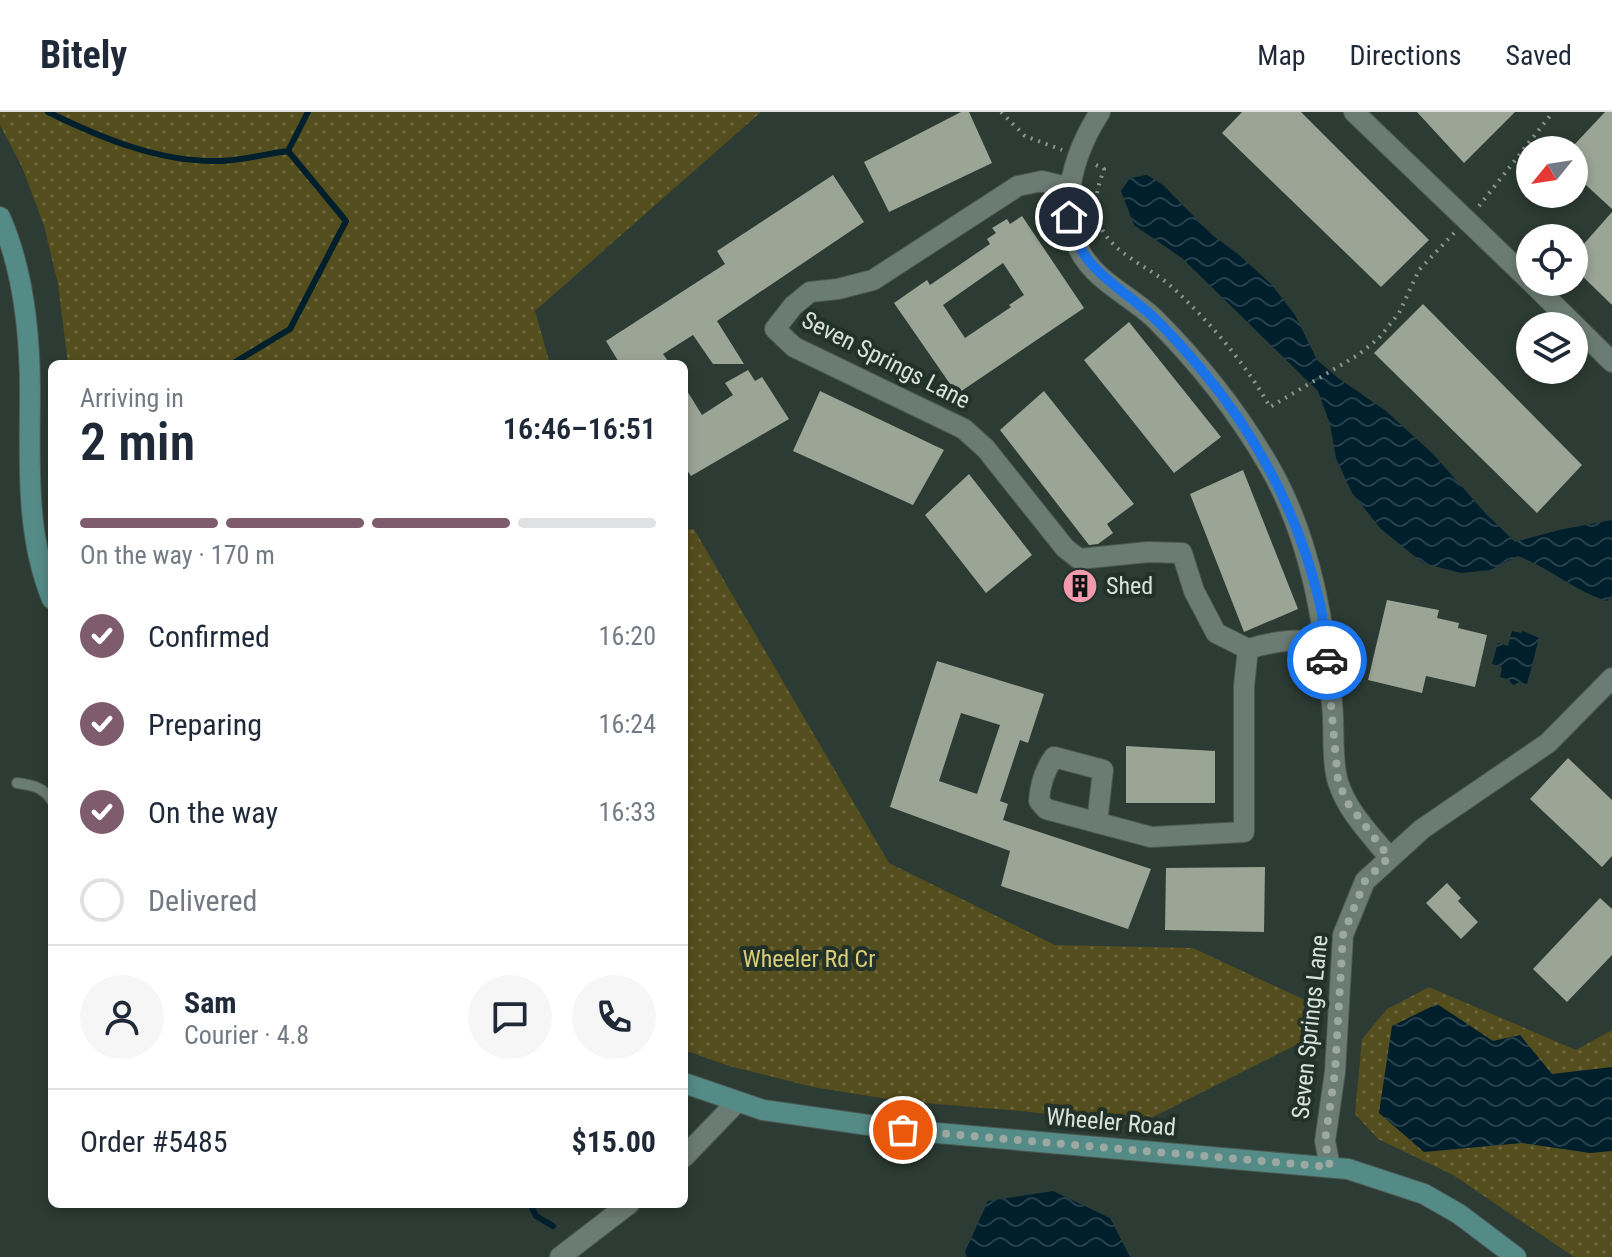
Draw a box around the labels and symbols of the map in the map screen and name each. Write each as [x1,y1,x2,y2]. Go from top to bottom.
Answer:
north arrow [1516,136,1588,208]
pin [1035,183,1103,251]
street label: Seven Springs Lane [797,306,975,414]
building icon: Shed [1061,567,1099,605]
place label: Shed [1106,572,1153,600]
courier [1287,620,1367,700]
street label: Seven Springs Lane [1286,934,1334,1120]
park label: Wheeler Rd Cr [742,945,876,973]
pin [869,1096,937,1164]
street label: Wheeler Road [1045,1102,1177,1142]

